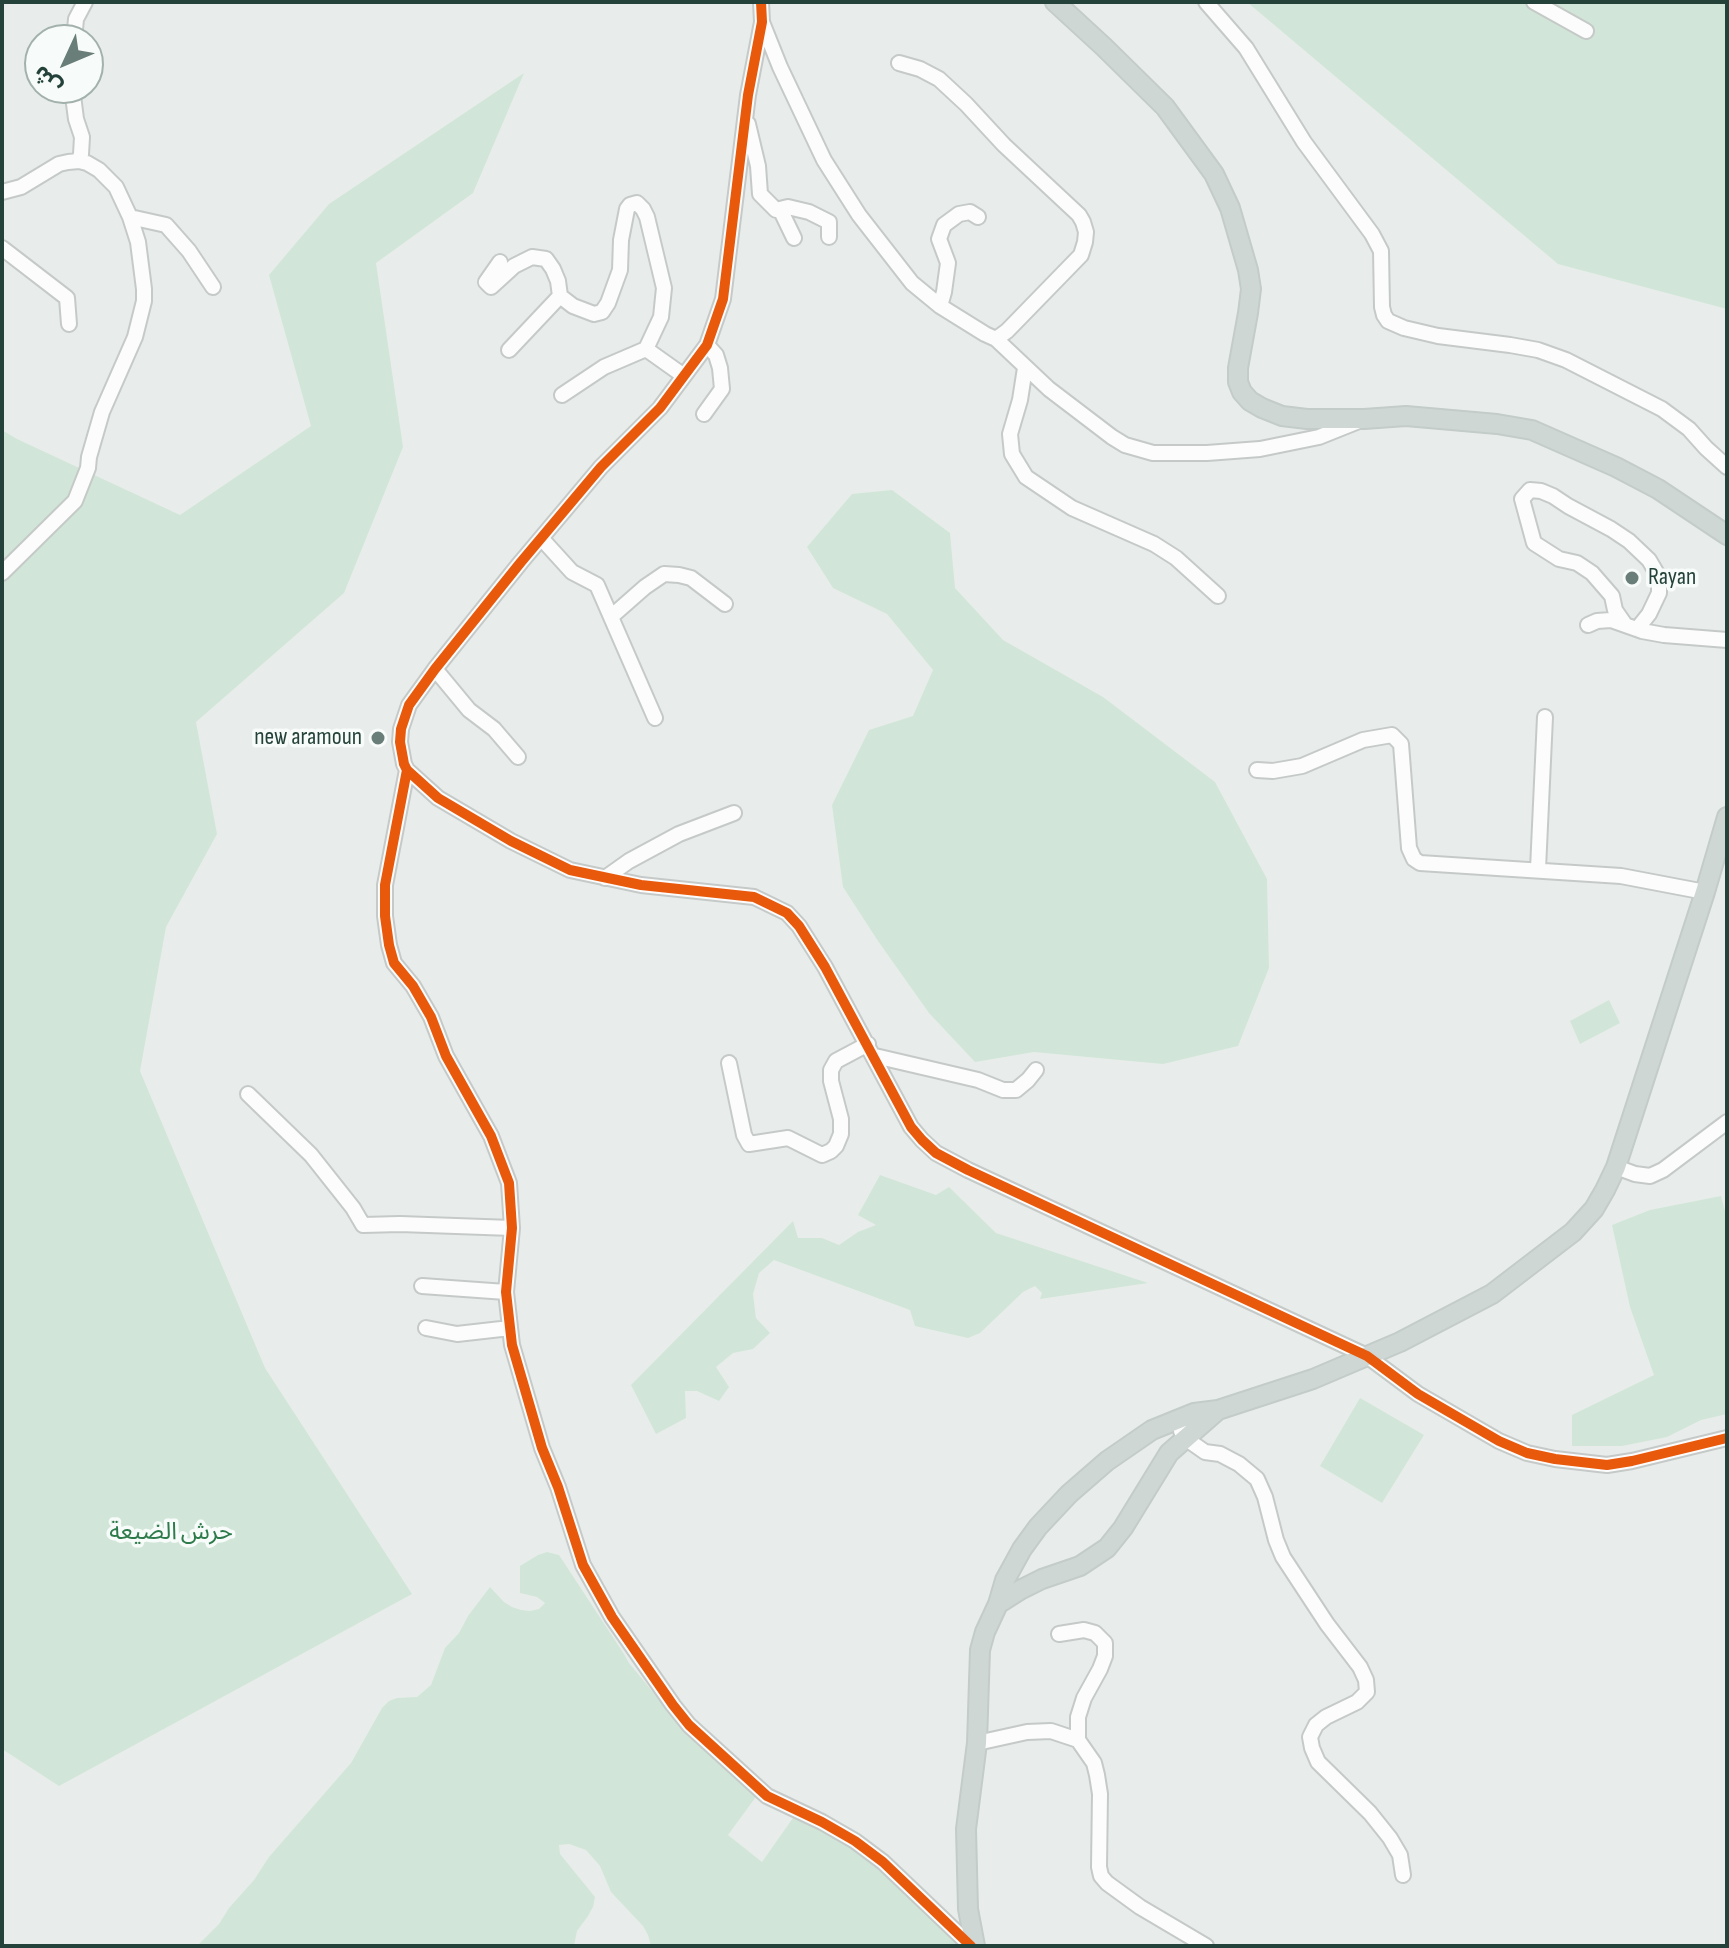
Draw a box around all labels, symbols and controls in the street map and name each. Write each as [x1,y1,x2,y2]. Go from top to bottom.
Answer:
north arrow [24,24,104,104]
text: ش [28,59,68,100]
place label: Rayan [1648,564,1696,592]
marker: Rayan [1623,569,1641,587]
place label: new aramoun [254,724,362,752]
marker: new aramoun [369,729,387,747]
park label: حرش الضيعة [109,1519,233,1547]

